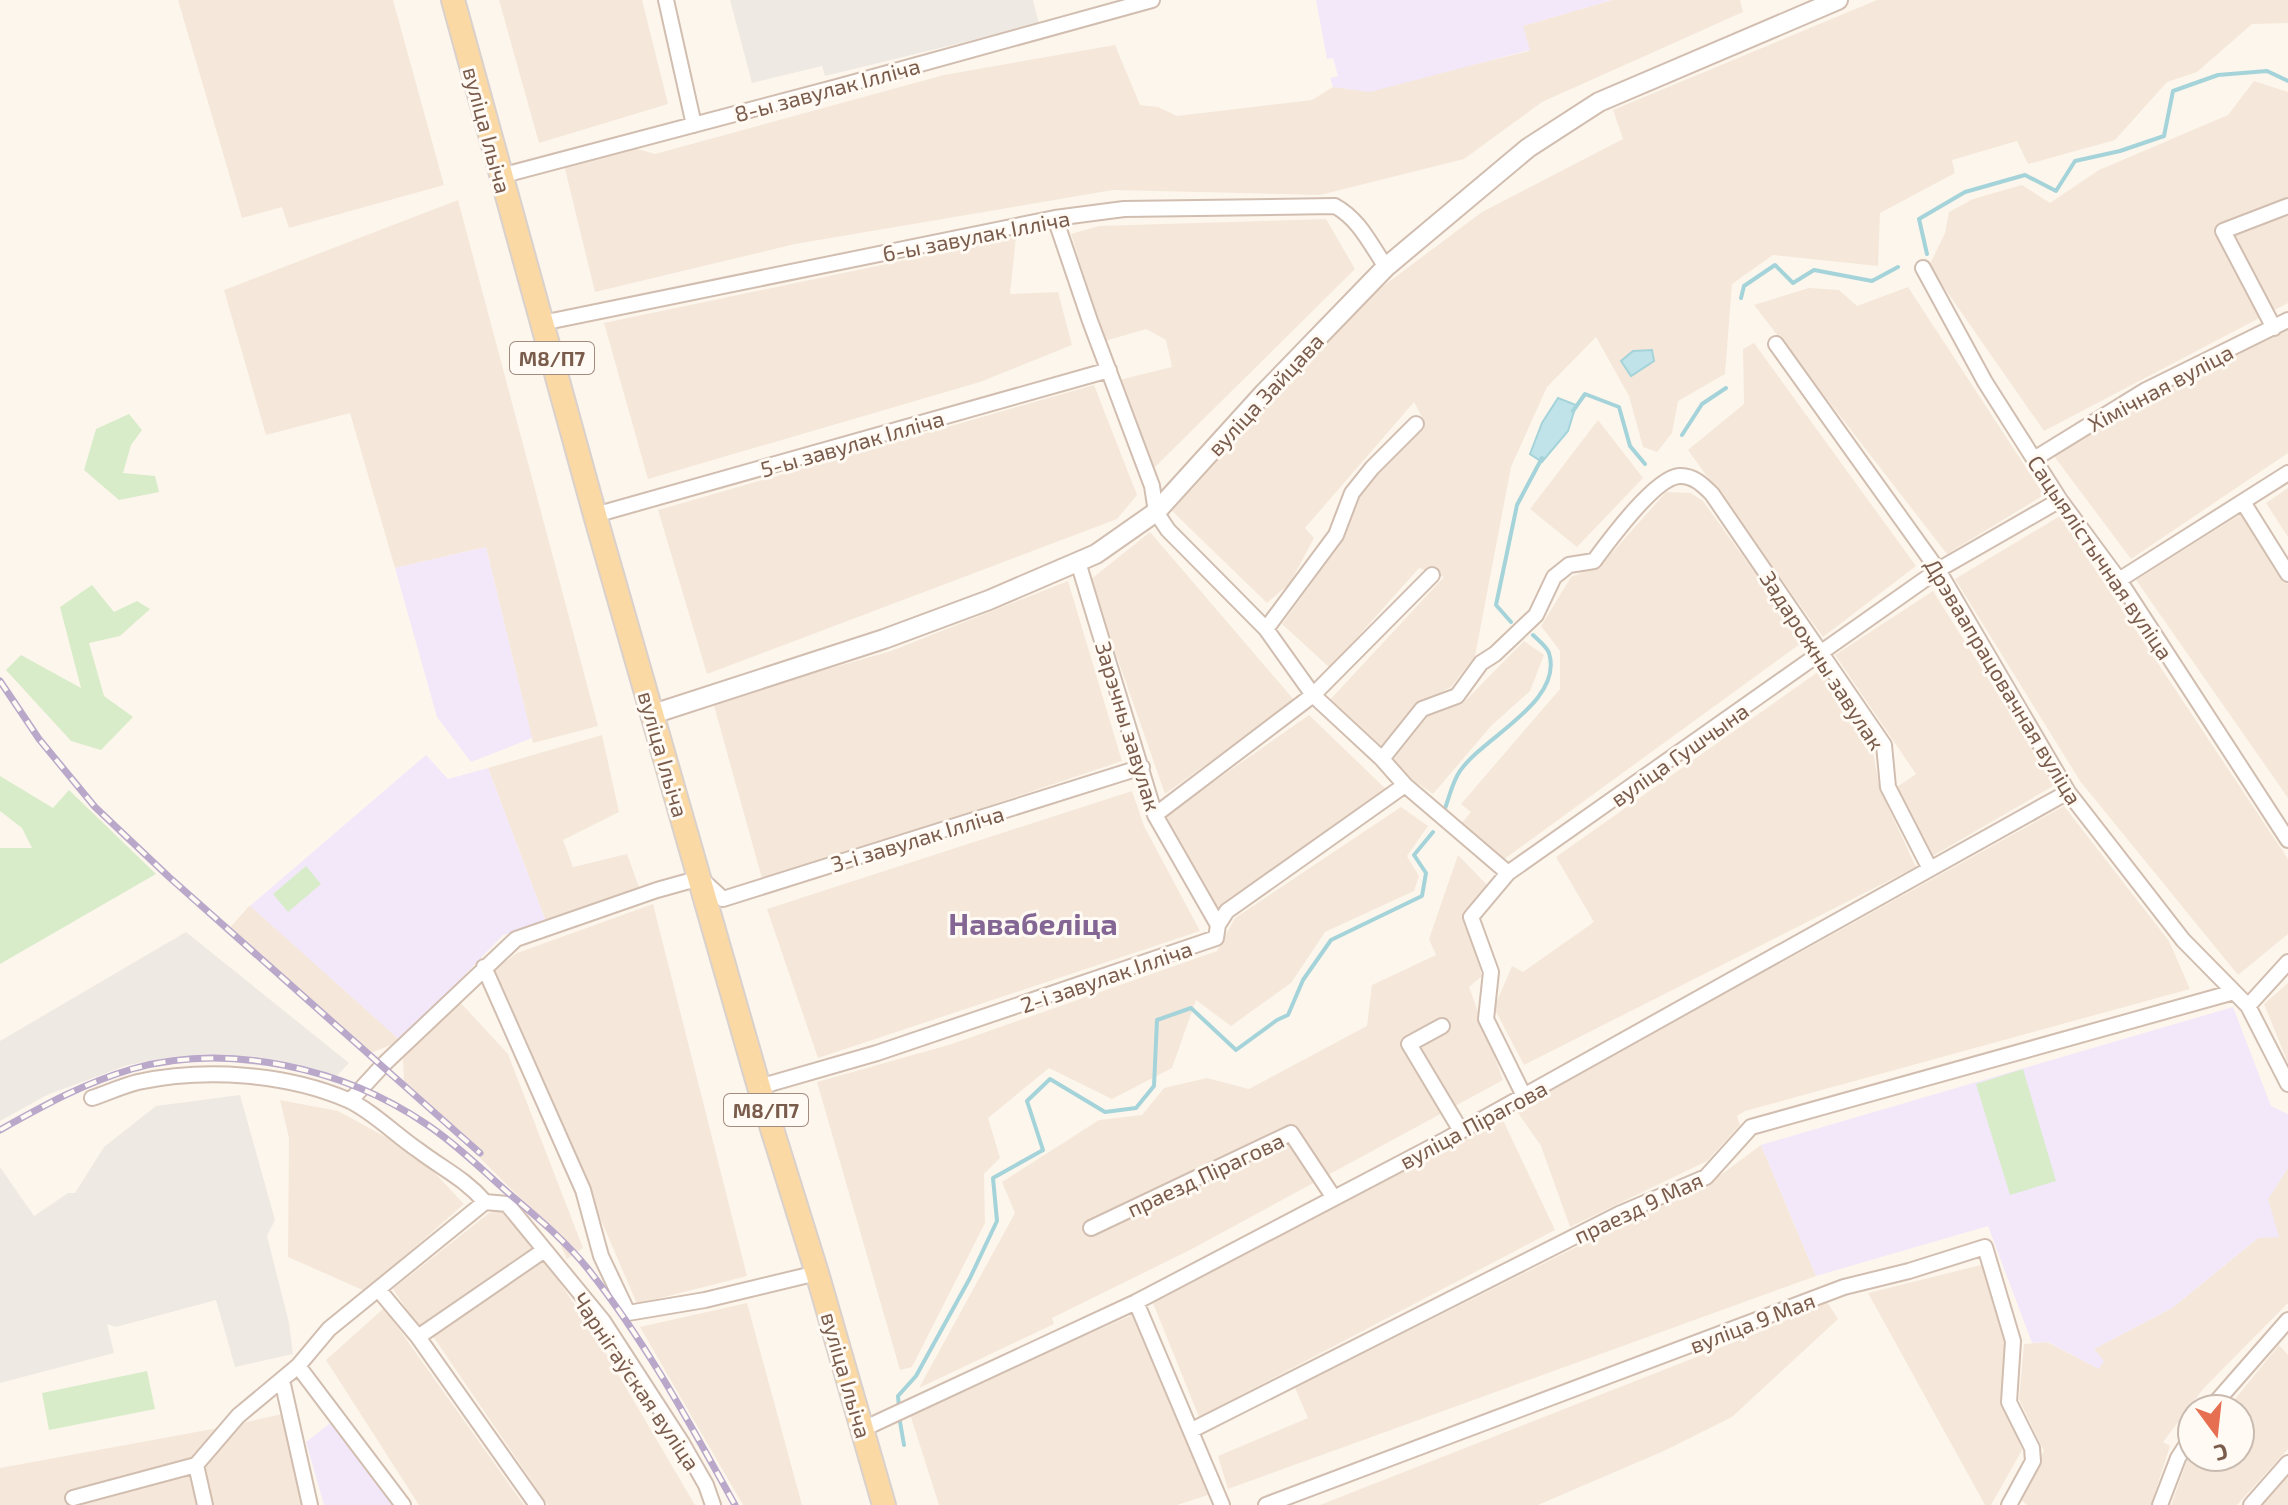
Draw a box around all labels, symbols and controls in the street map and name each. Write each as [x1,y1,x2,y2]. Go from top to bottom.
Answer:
street label: 8-ы завулак Ілліча [731,52,923,127]
street label: вуліца Ільіча [458,64,517,196]
street label: 6-ы завулак Ілліча [880,204,1072,267]
street label: вуліца Зайцава [1202,327,1329,461]
street label: Хімічная вуліца [2083,338,2237,437]
road number: М8/П7 [510,342,594,374]
street label: 5-ы завулак Ілліча [757,404,947,483]
street label: Сацыялістычная вуліца [2022,450,2179,665]
street label: Дрэваапрацовачная вуліца [1919,553,2088,809]
street label: Задарожны завулак [1755,566,1891,755]
street label: Зарэчны завулак [1090,638,1167,814]
street label: вуліца Ільіча [633,688,694,820]
street label: вуліца Гушчына [1605,697,1754,812]
street label: 3-і завулак Ілліча [827,799,1007,878]
district label: Навабеліца [948,905,1118,941]
street label: 2-і завулак Ілліча [1017,934,1196,1019]
street label: вуліца Пірагова [1395,1074,1552,1175]
road number: М8/П7 [724,1094,808,1126]
street label: праезд Пірагова [1122,1126,1288,1222]
street label: праезд 9 Мая [1570,1166,1706,1248]
street label: вуліца 9 Мая [1686,1286,1819,1359]
street label: Чарнігаўская вуліца [567,1287,706,1475]
street label: вуліца Ільіча [816,1309,877,1441]
north arrow [2176,1393,2256,1473]
text: С [2212,1439,2231,1468]

